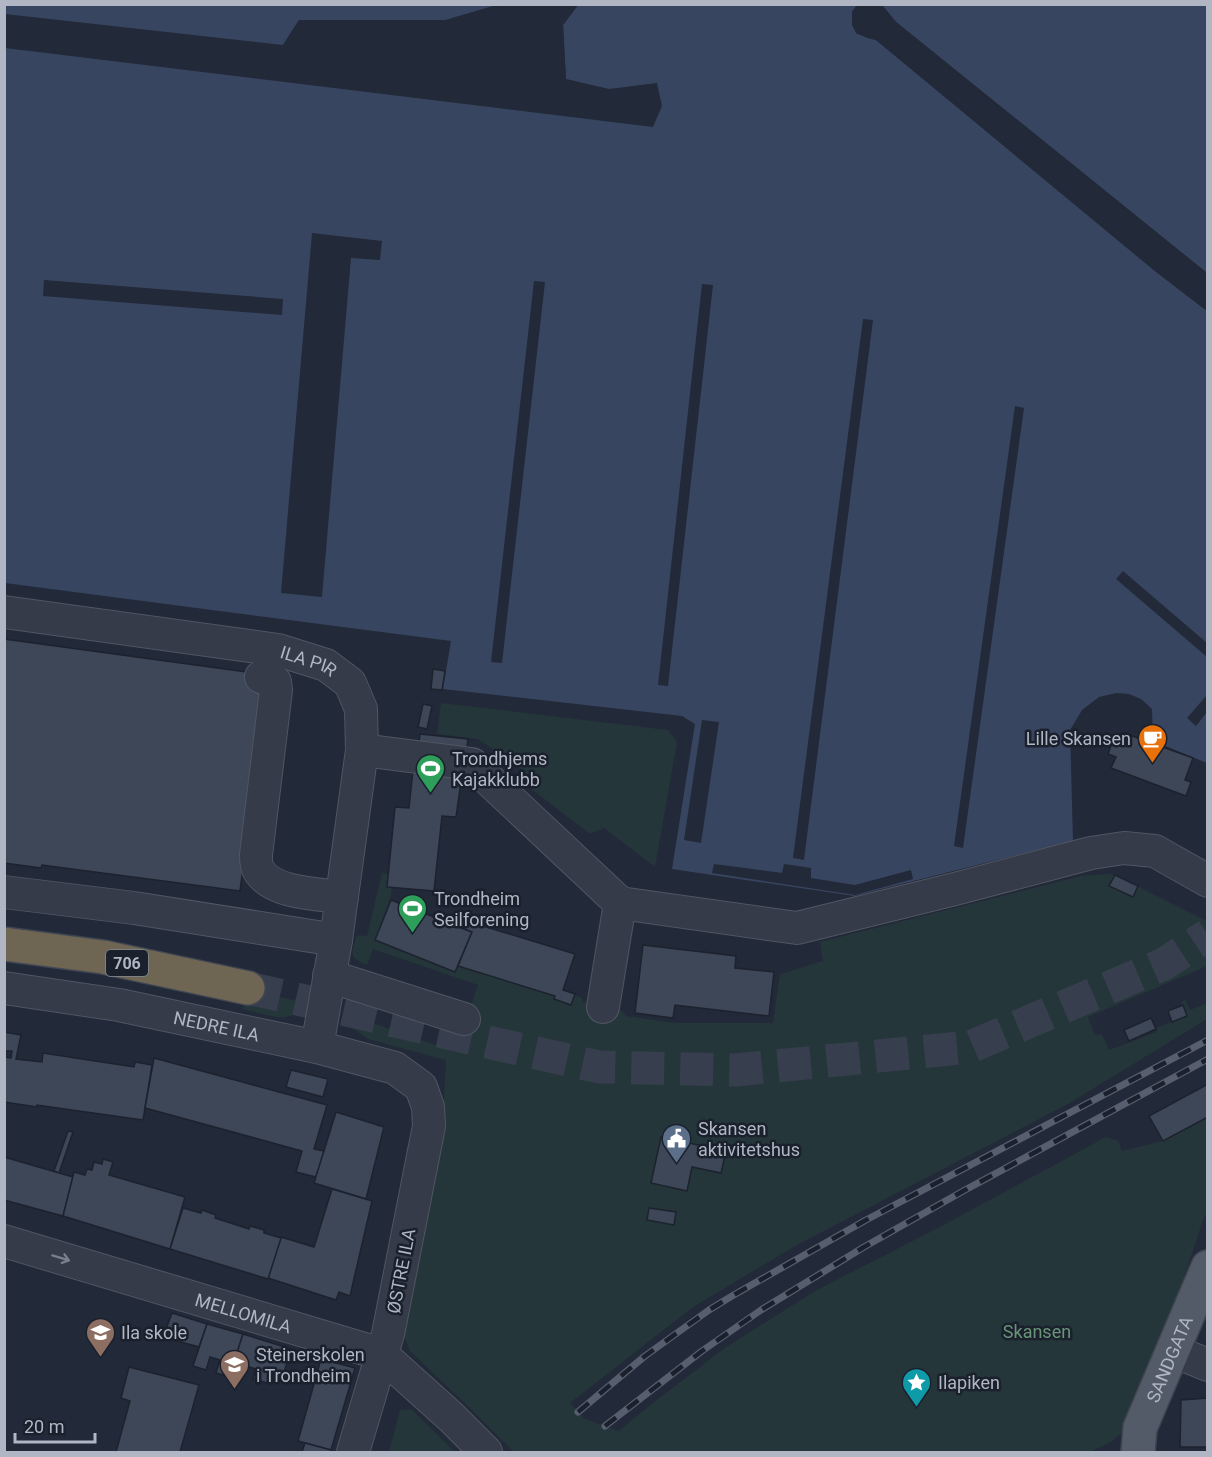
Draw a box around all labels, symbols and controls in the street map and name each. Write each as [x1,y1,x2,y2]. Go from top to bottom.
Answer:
street label: ILA PIR [278,641,341,680]
cafe icon: Lille Skansen [1136,722,1168,764]
place label: Lille Skansen [1026,728,1131,749]
place label: Trondhjems Kajakklubb [452,748,547,790]
sports icon: Trondhjems Kajakklubb [415,752,447,794]
place label: Trondheim Seilforening [434,888,529,930]
sports icon: Trondheim Seilforening [397,892,429,934]
road number: 706 [106,950,148,976]
street label: NEDRE ILA [172,1006,262,1045]
place label: Skansen aktivitetshus [698,1118,800,1160]
public building icon: Skansen aktivitetshus [661,1122,693,1164]
street label: ØSTRE ILA [382,1226,420,1315]
one-way arrow [51,1253,70,1264]
street label: MELLOMILA [193,1288,294,1337]
street label: SANDGATA [1142,1312,1197,1405]
school or university icon: Ila skole [84,1316,116,1358]
park label: Skansen [1003,1321,1071,1342]
place label: Ila skole [121,1322,187,1343]
place label: Steinerskolen i Trondheim [256,1344,365,1386]
school or university icon: Steinerskolen i Trondheim [219,1348,251,1390]
place icon: Ilapiken [901,1366,933,1408]
place label: Ilapiken [938,1372,1000,1393]
scale bar [15,1406,94,1444]
text: 20 m [24,1416,64,1437]

